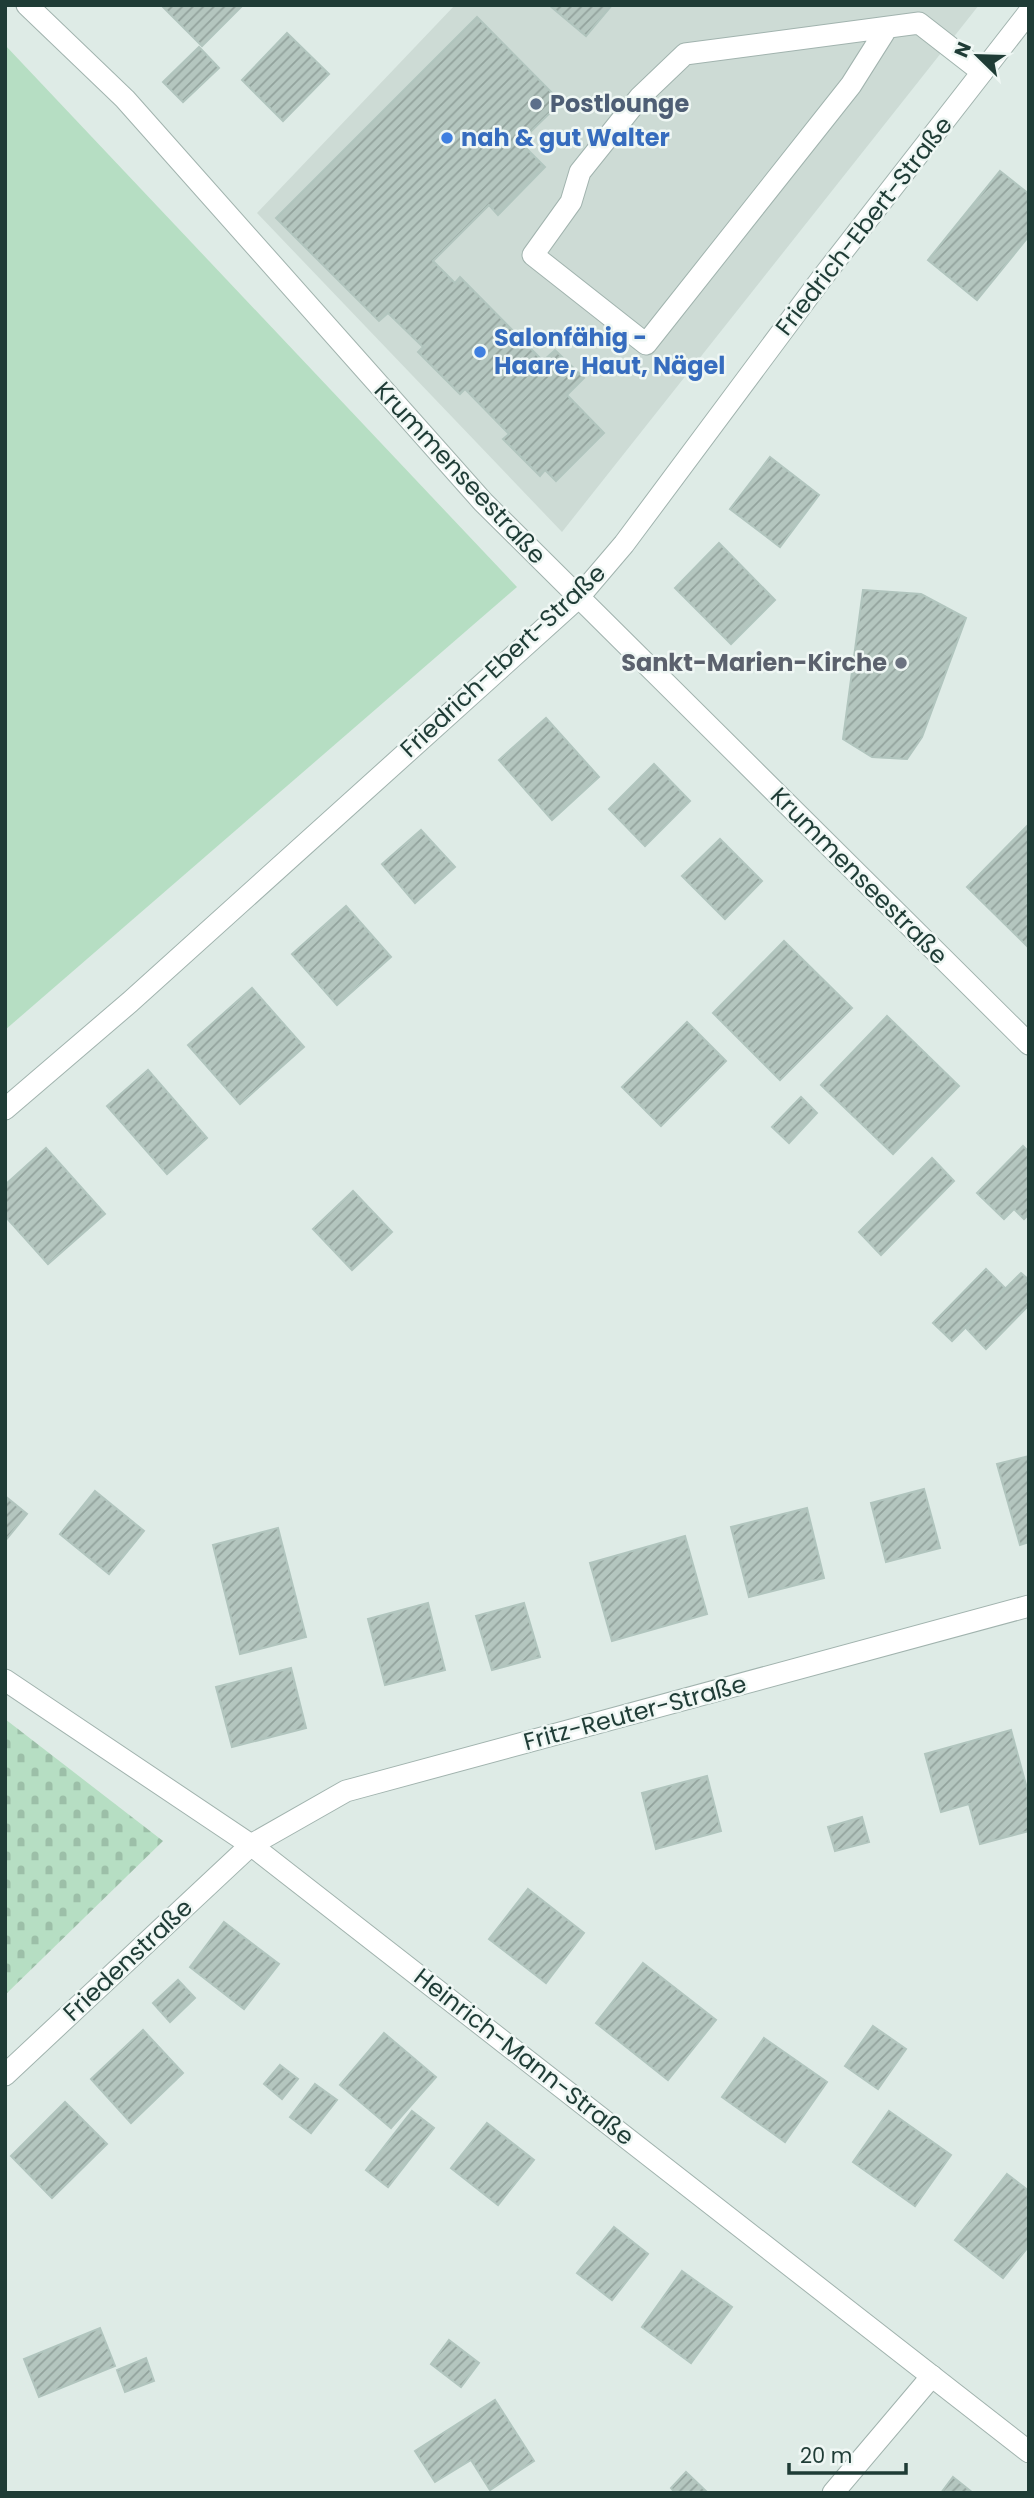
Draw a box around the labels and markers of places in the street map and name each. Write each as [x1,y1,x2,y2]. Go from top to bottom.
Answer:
place label: Postlounge [550,87,689,120]
marker: Postlounge [528,96,544,112]
place label: nah & gut Walter [461,121,670,154]
marker: nah & gut Walter [439,130,455,146]
place label: Salonfähig - Haare, Haut, Nägel [494,321,725,382]
marker: Salonfähig - Haare, Haut, Nägel [472,344,488,360]
place label: Sankt-Marien-Kirche [621,646,887,679]
marker: Sankt-Marien-Kirche [893,655,909,671]

